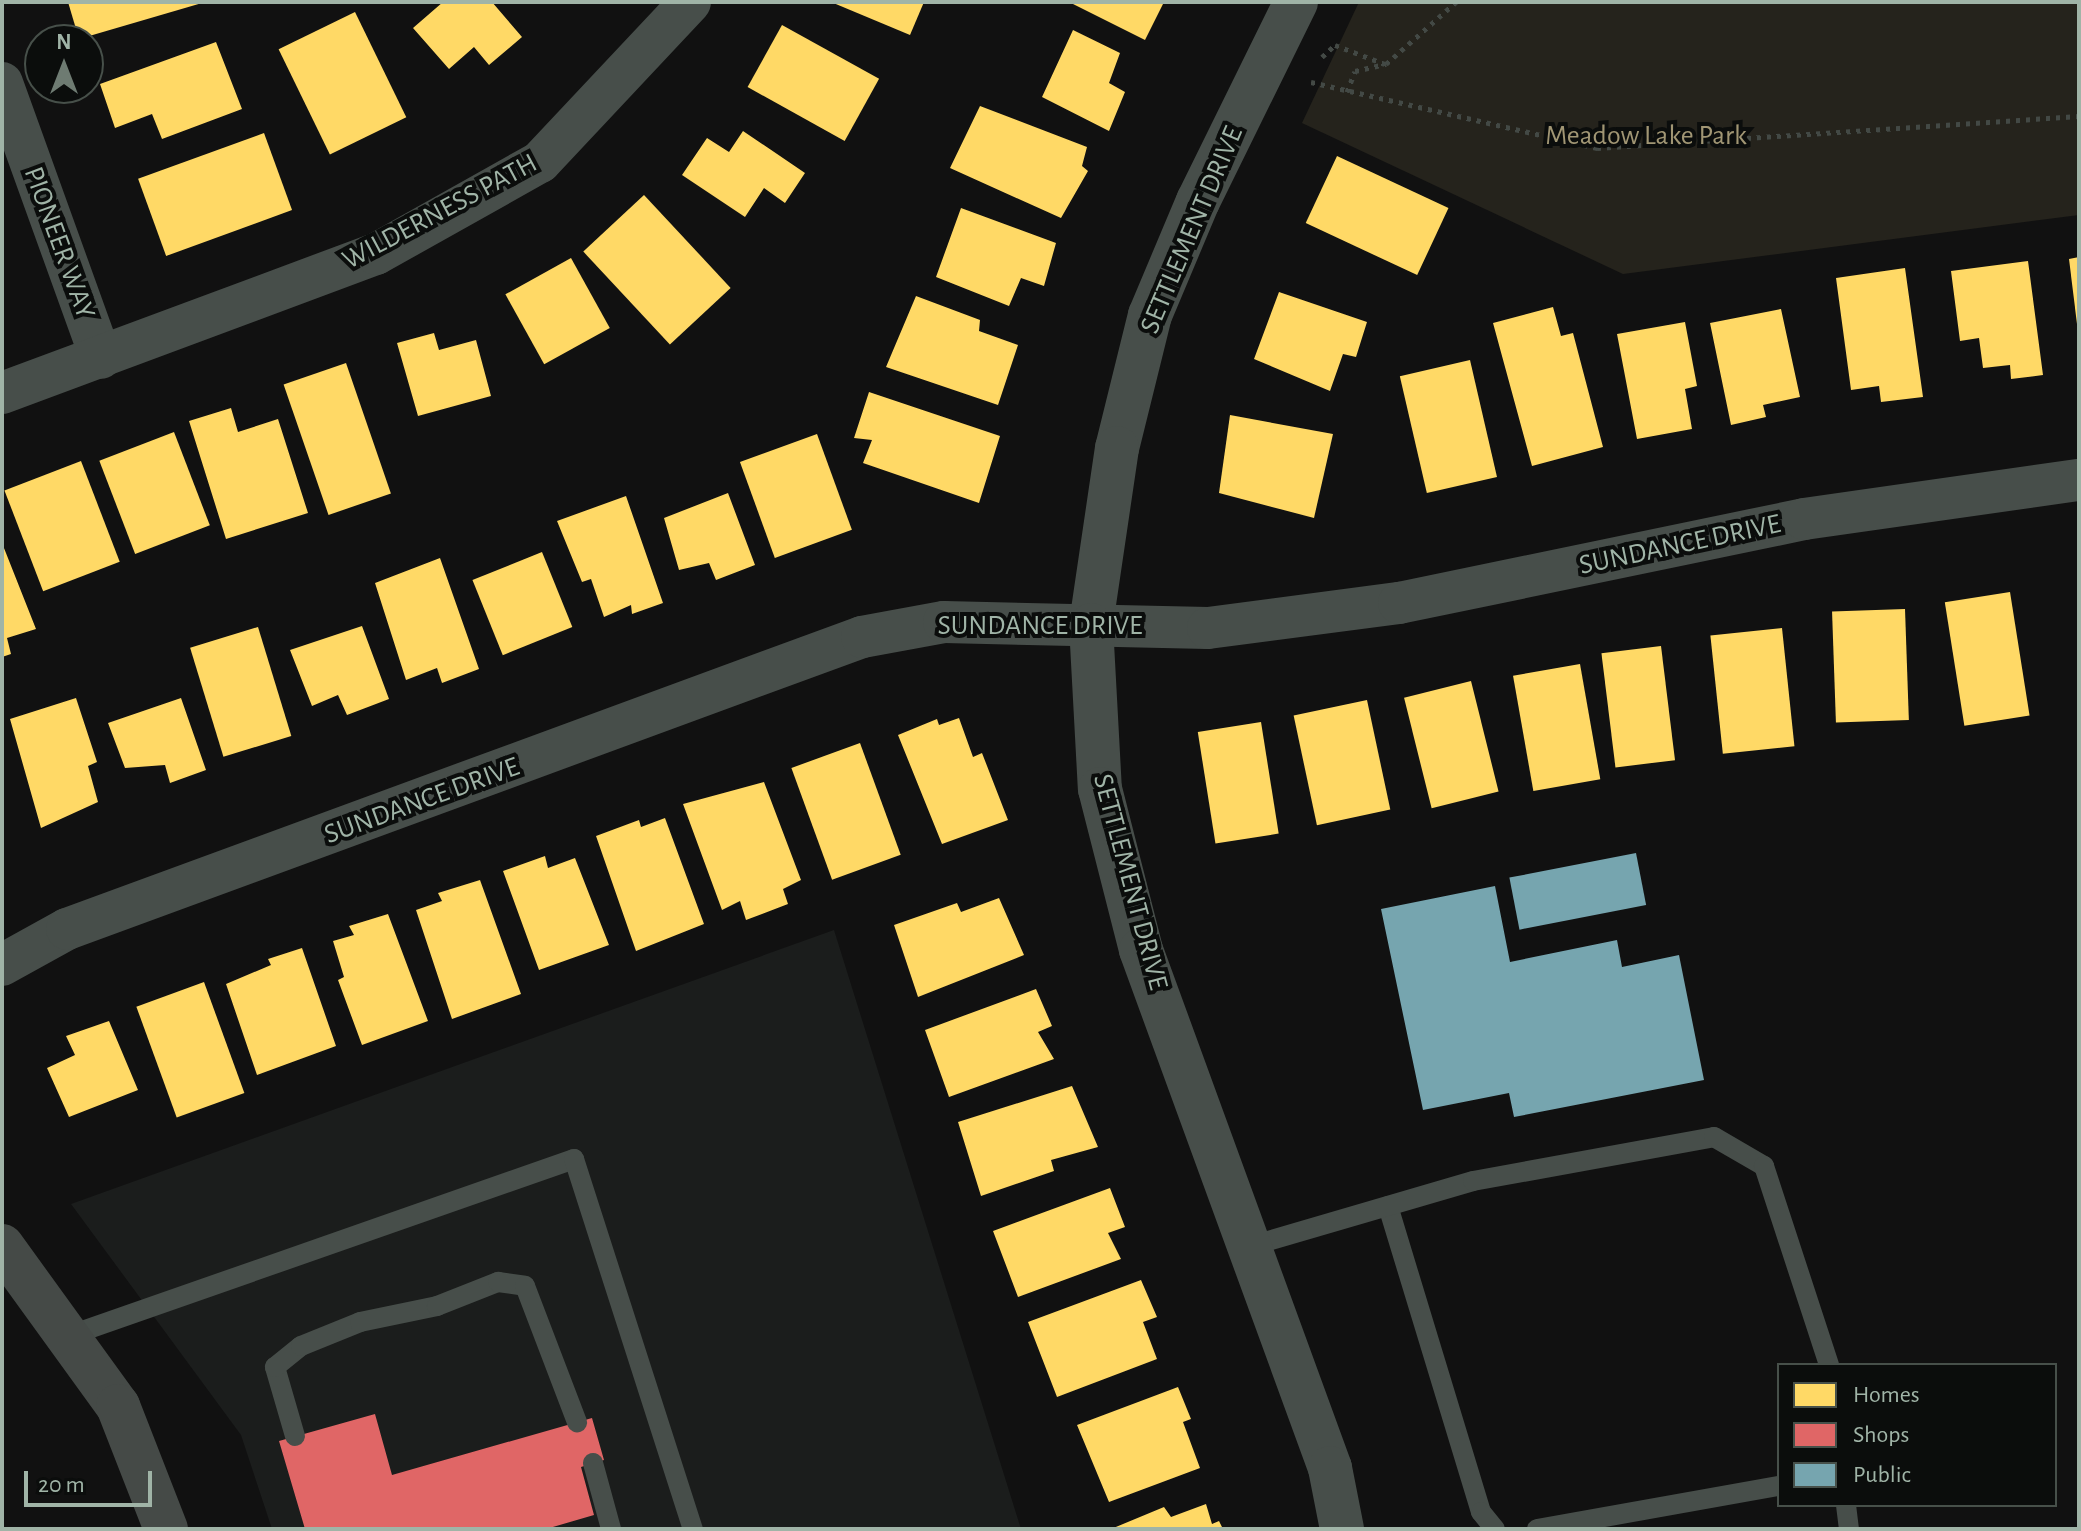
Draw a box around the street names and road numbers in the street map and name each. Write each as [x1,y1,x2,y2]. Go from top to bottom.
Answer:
street label: SETTLEMENT DRIVE [1133,121,1251,339]
street label: WILDERNESS PATH [337,147,543,277]
street label: PIONEER WAY [16,162,102,324]
street label: SUNDANCE DRIVE [1576,507,1784,583]
street label: SUNDANCE DRIVE [937,609,1143,643]
street label: SUNDANCE DRIVE [320,750,524,852]
street label: SETTLEMENT DRIVE [1085,770,1175,994]

